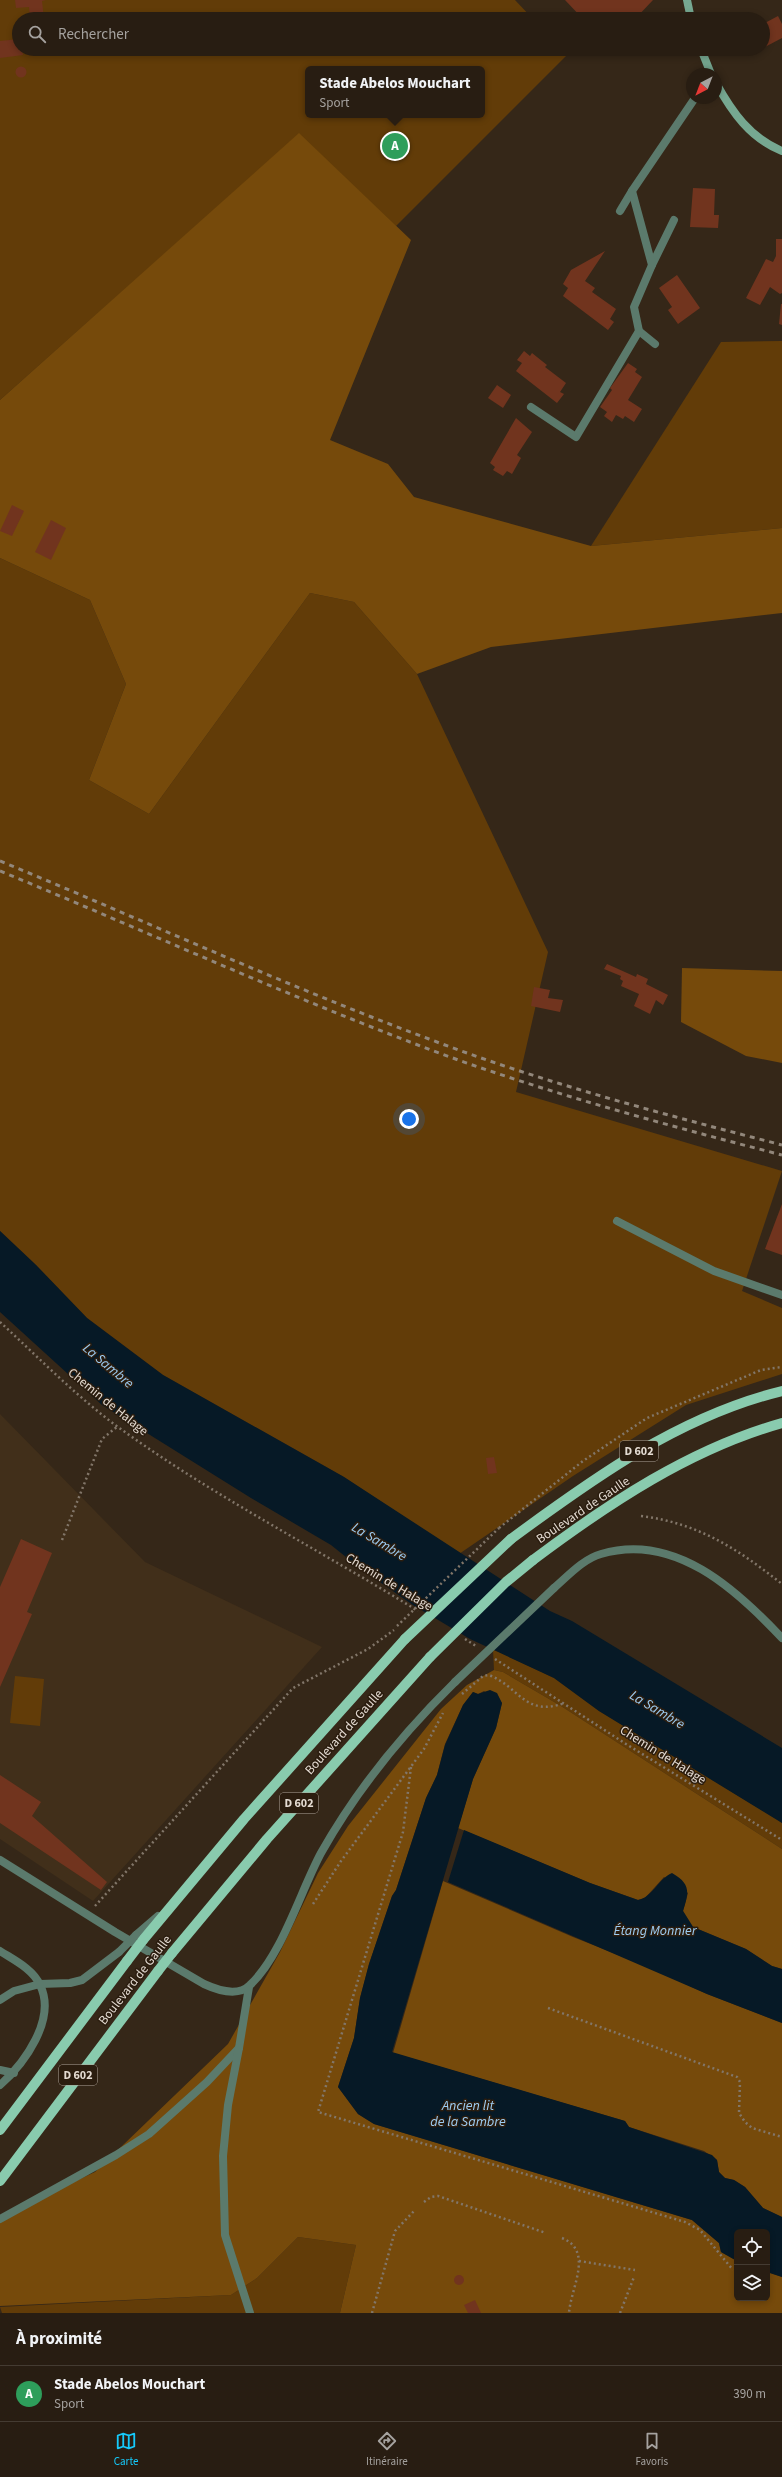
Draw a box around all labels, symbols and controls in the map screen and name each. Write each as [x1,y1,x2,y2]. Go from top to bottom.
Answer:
search box [12,12,770,56]
icon: search [26,23,48,45]
text: Rechercher [58,24,129,45]
popup [305,66,485,118]
north arrow [686,68,722,104]
text: Stade Abelos Mouchart [319,73,471,94]
text: Sport [319,94,349,112]
pin: A [382,131,408,161]
your location [399,1109,419,1129]
water label: La Sambre [78,1339,138,1394]
street label: Chemin de Halage [64,1364,152,1440]
road number: D 602 [620,1441,658,1461]
street label: Boulevard de Gaulle [533,1472,633,1548]
water label: La Sambre [348,1518,411,1566]
street label: Chemin de Halage [342,1549,436,1615]
street label: Boulevard de Gaulle [301,1685,387,1779]
water label: La Sambre [626,1686,689,1734]
street label: Chemin de Halage [616,1721,710,1789]
road number: D 602 [280,1793,318,1813]
water label: Étang Monnier [613,1921,698,1941]
street label: Boulevard de Gaulle [94,1931,176,2029]
road number: D 602 [59,2065,97,2085]
water label: Ancien lit de la Sambre [430,2096,506,2132]
map controls [734,2229,770,2301]
button: locate [734,2229,770,2265]
button: layers [734,2265,770,2301]
text: À proximité [16,2327,102,2351]
text: Stade Abelos Mouchart [54,2374,205,2395]
text: A [25,2385,33,2403]
text: 390 m [733,2385,766,2403]
text: Sport [54,2395,84,2413]
tab: Carte [114,2430,138,2469]
tab: Itinéraire [366,2430,408,2469]
tab: Favoris [635,2430,668,2469]

